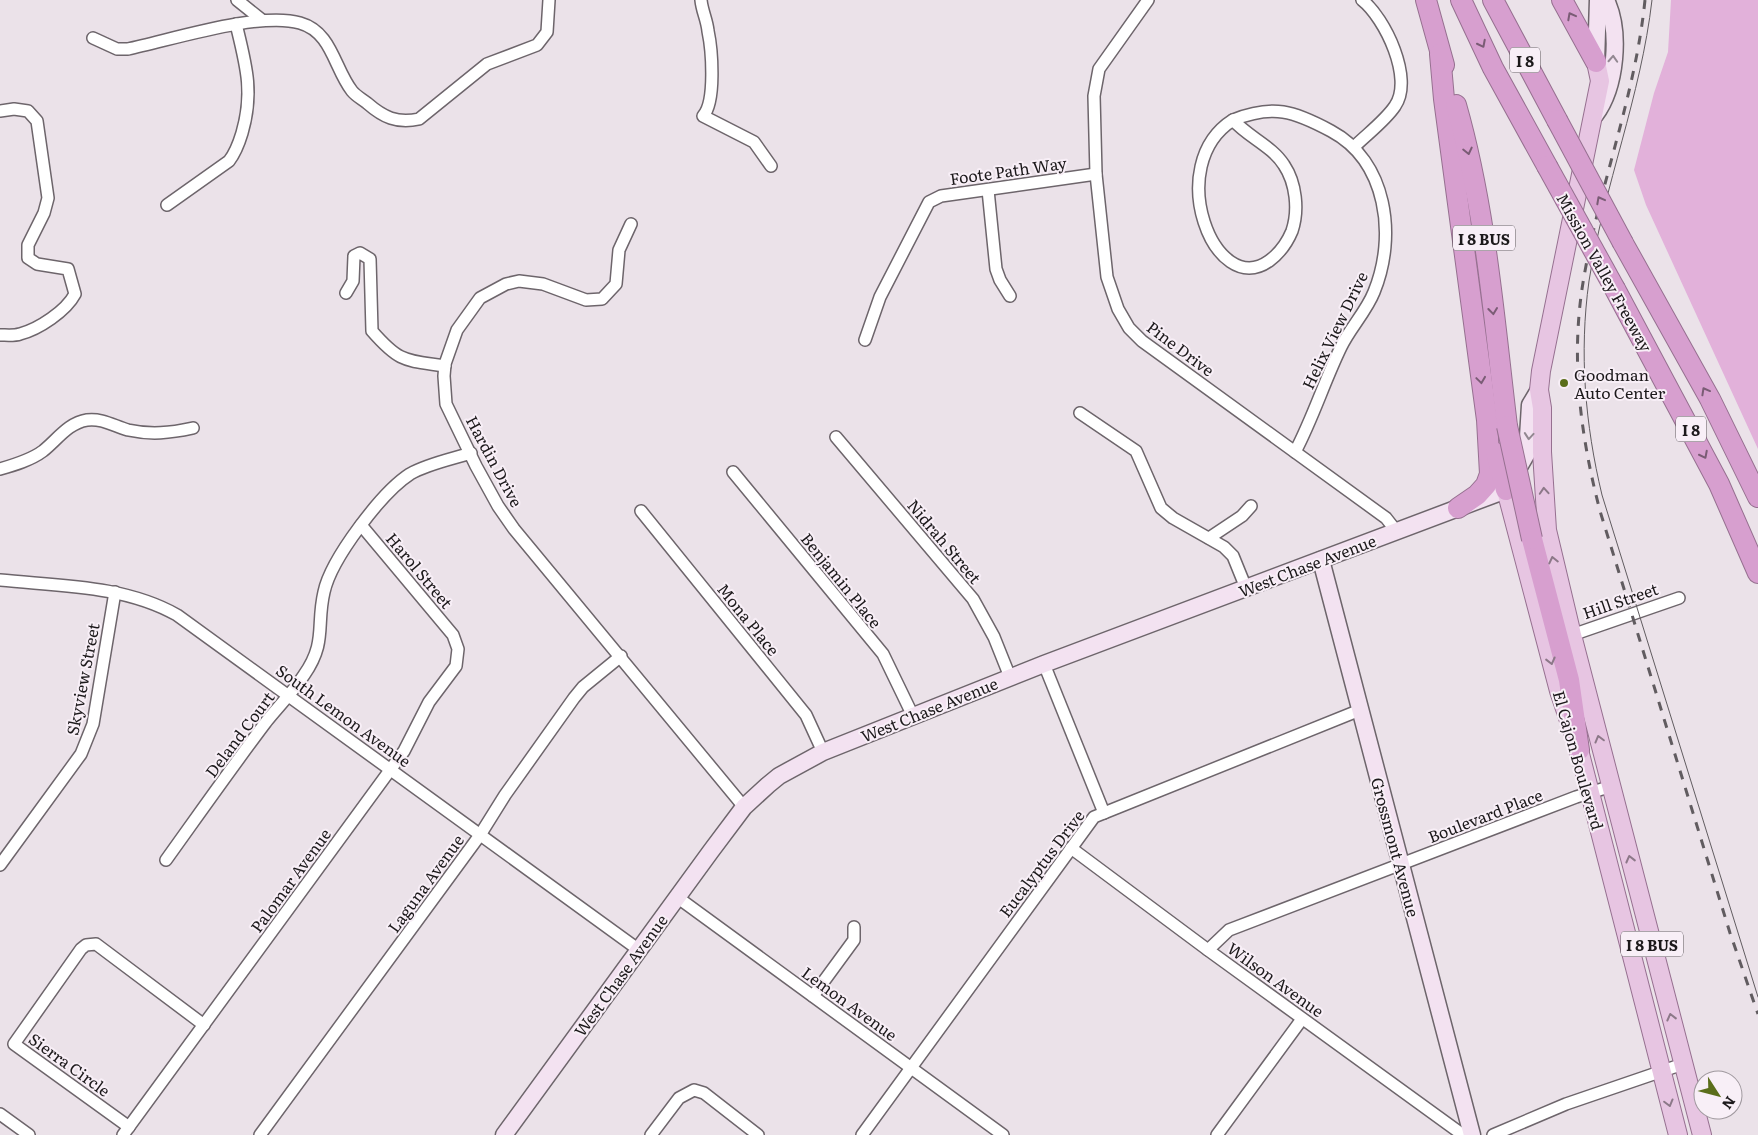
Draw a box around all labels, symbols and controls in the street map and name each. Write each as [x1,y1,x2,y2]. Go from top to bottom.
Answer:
one-way arrow [1567,12,1577,21]
one-way arrow [1475,39,1486,48]
road number: I 8 [1510,48,1540,72]
one-way arrow [1607,55,1618,63]
one-way arrow [1462,147,1473,155]
street label: Foote Path Way [948,150,1069,190]
street label: Mission Valley Freeway [1551,188,1659,356]
one-way arrow [1596,196,1606,205]
road number: I 8 BUS [1453,226,1515,250]
street label: Helix View Drive [1295,267,1373,393]
one-way arrow [1487,308,1498,316]
street label: Pine Drive [1142,315,1220,381]
place label: Goodman Auto Center [1574,362,1666,404]
one-way arrow [1475,376,1486,384]
marker: Goodman Auto Center [1558,377,1570,389]
one-way arrow [1702,387,1712,396]
street label: Hardin Drive [461,411,529,511]
road number: I 8 [1676,416,1706,442]
one-way arrow [1524,433,1535,441]
one-way arrow [1698,450,1708,459]
one-way arrow [1539,487,1550,495]
street label: Nidrah Street [902,494,988,589]
street label: Harol Street [381,527,459,614]
street label: Benjamin Place [796,527,888,633]
street label: West Chase Avenue [1235,528,1379,602]
one-way arrow [1548,555,1559,564]
street label: Hill Street [1579,576,1661,624]
street label: Mona Place [712,578,786,660]
street label: Skyview Street [59,620,105,737]
one-way arrow [1545,656,1556,665]
street label: South Lemon Avenue [272,658,416,772]
street label: West Chase Avenue [857,671,1001,747]
street label: Deland Court [199,686,280,782]
street label: El Cajon Boulevard [1548,687,1610,833]
one-way arrow [1595,735,1605,743]
street label: Grossmont Avenue [1366,775,1426,919]
street label: Boulevard Place [1424,782,1546,848]
street label: Eucalyptus Drive [992,804,1090,922]
street label: Palomar Avenue [244,823,336,937]
street label: Laguna Avenue [381,829,469,937]
one-way arrow [1625,855,1636,864]
street label: West Chase Avenue [567,909,673,1041]
road number: I 8 BUS [1621,932,1683,956]
street label: Wilson Avenue [1223,936,1329,1022]
street label: Lemon Avenue [797,960,903,1046]
one-way arrow [1666,1012,1677,1021]
street label: Sierra Circle [24,1026,116,1102]
north arrow [1693,1070,1743,1120]
text: N [1718,1093,1741,1114]
one-way arrow [1664,1098,1674,1106]

